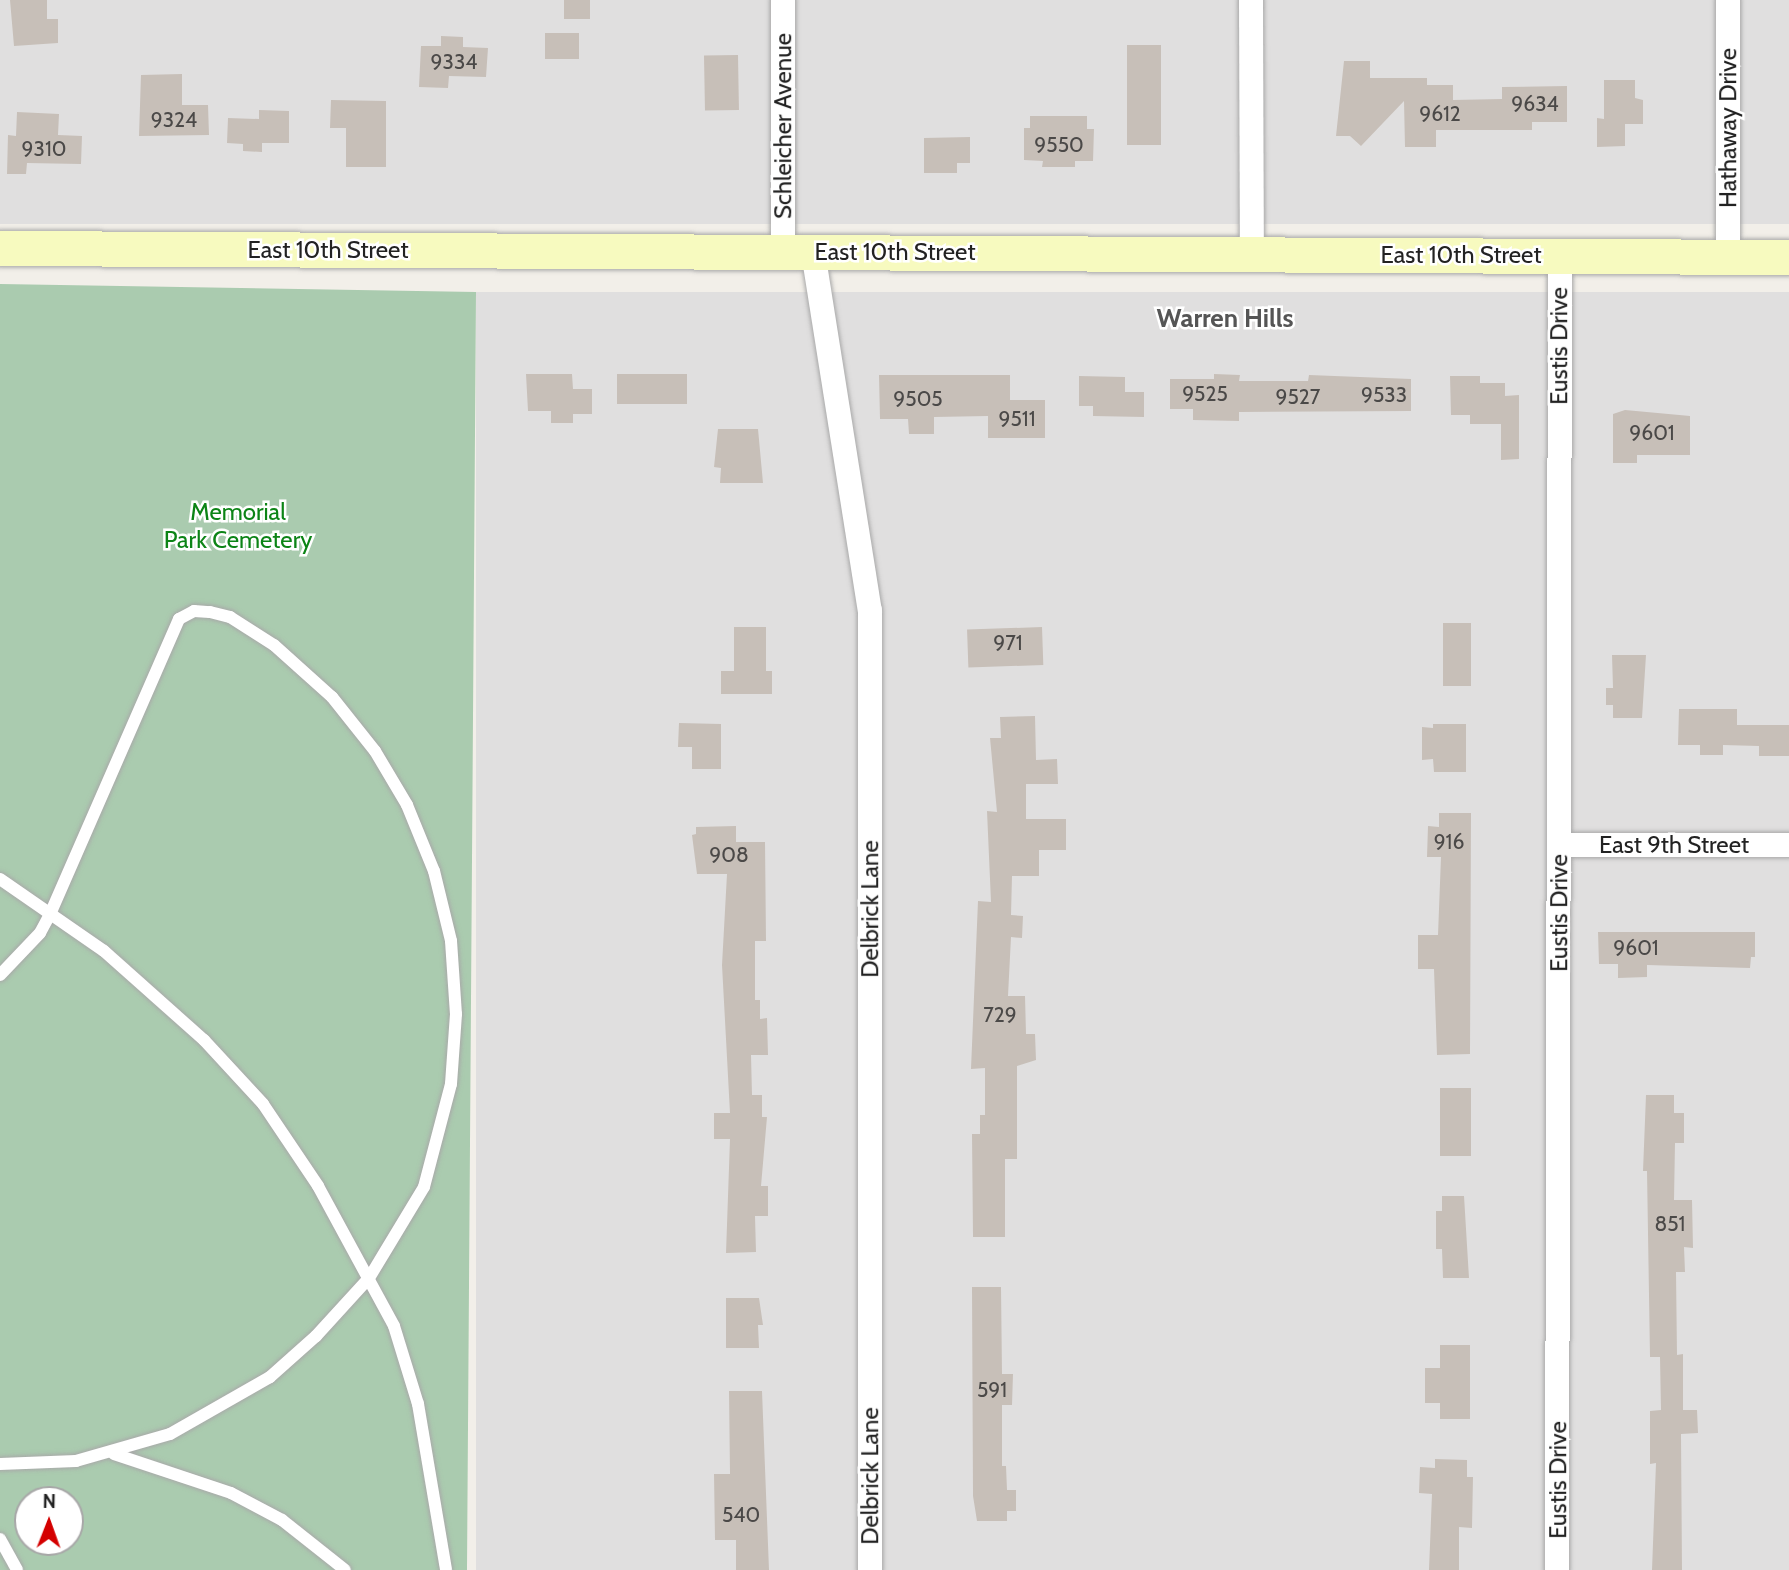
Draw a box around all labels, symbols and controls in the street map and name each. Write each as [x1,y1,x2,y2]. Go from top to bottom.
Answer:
street label: Schleicher Avenue [769,33,797,219]
street label: Hathaway Drive [1714,48,1742,208]
house number: 9334 [431,49,477,75]
house number: 9634 [1511,91,1559,117]
house number: 9612 [1419,101,1461,127]
house number: 9324 [151,107,197,133]
house number: 9550 [1034,132,1084,158]
house number: 9310 [22,136,66,162]
street label: East 10th Street [248,236,408,264]
street label: East 10th Street [815,238,975,266]
street label: East 10th Street [1381,241,1541,269]
street label: Eustis Drive [1545,287,1573,405]
district label: Warren Hills [1156,303,1294,335]
house number: 9525 [1182,381,1228,407]
house number: 9533 [1361,382,1407,408]
house number: 9527 [1276,384,1320,410]
house number: 9505 [893,386,943,412]
house number: 9511 [999,406,1035,432]
house number: 9601 [1629,420,1675,446]
park label: Memorial Park Cemetery [164,498,312,554]
house number: 971 [993,630,1023,656]
house number: 916 [1434,829,1464,855]
street label: East 9th Street [1599,831,1749,859]
street label: Delbrick Lane [856,840,884,978]
house number: 908 [709,842,749,868]
street label: Eustis Drive [1545,854,1573,972]
house number: 9601 [1613,935,1659,961]
house number: 729 [983,1002,1017,1028]
house number: 851 [1655,1211,1685,1237]
house number: 591 [977,1377,1007,1403]
street label: Delbrick Lane [856,1407,884,1545]
street label: Eustis Drive [1544,1421,1572,1539]
north arrow [14,1486,84,1556]
text: N [42,1490,56,1513]
house number: 540 [722,1502,760,1528]

